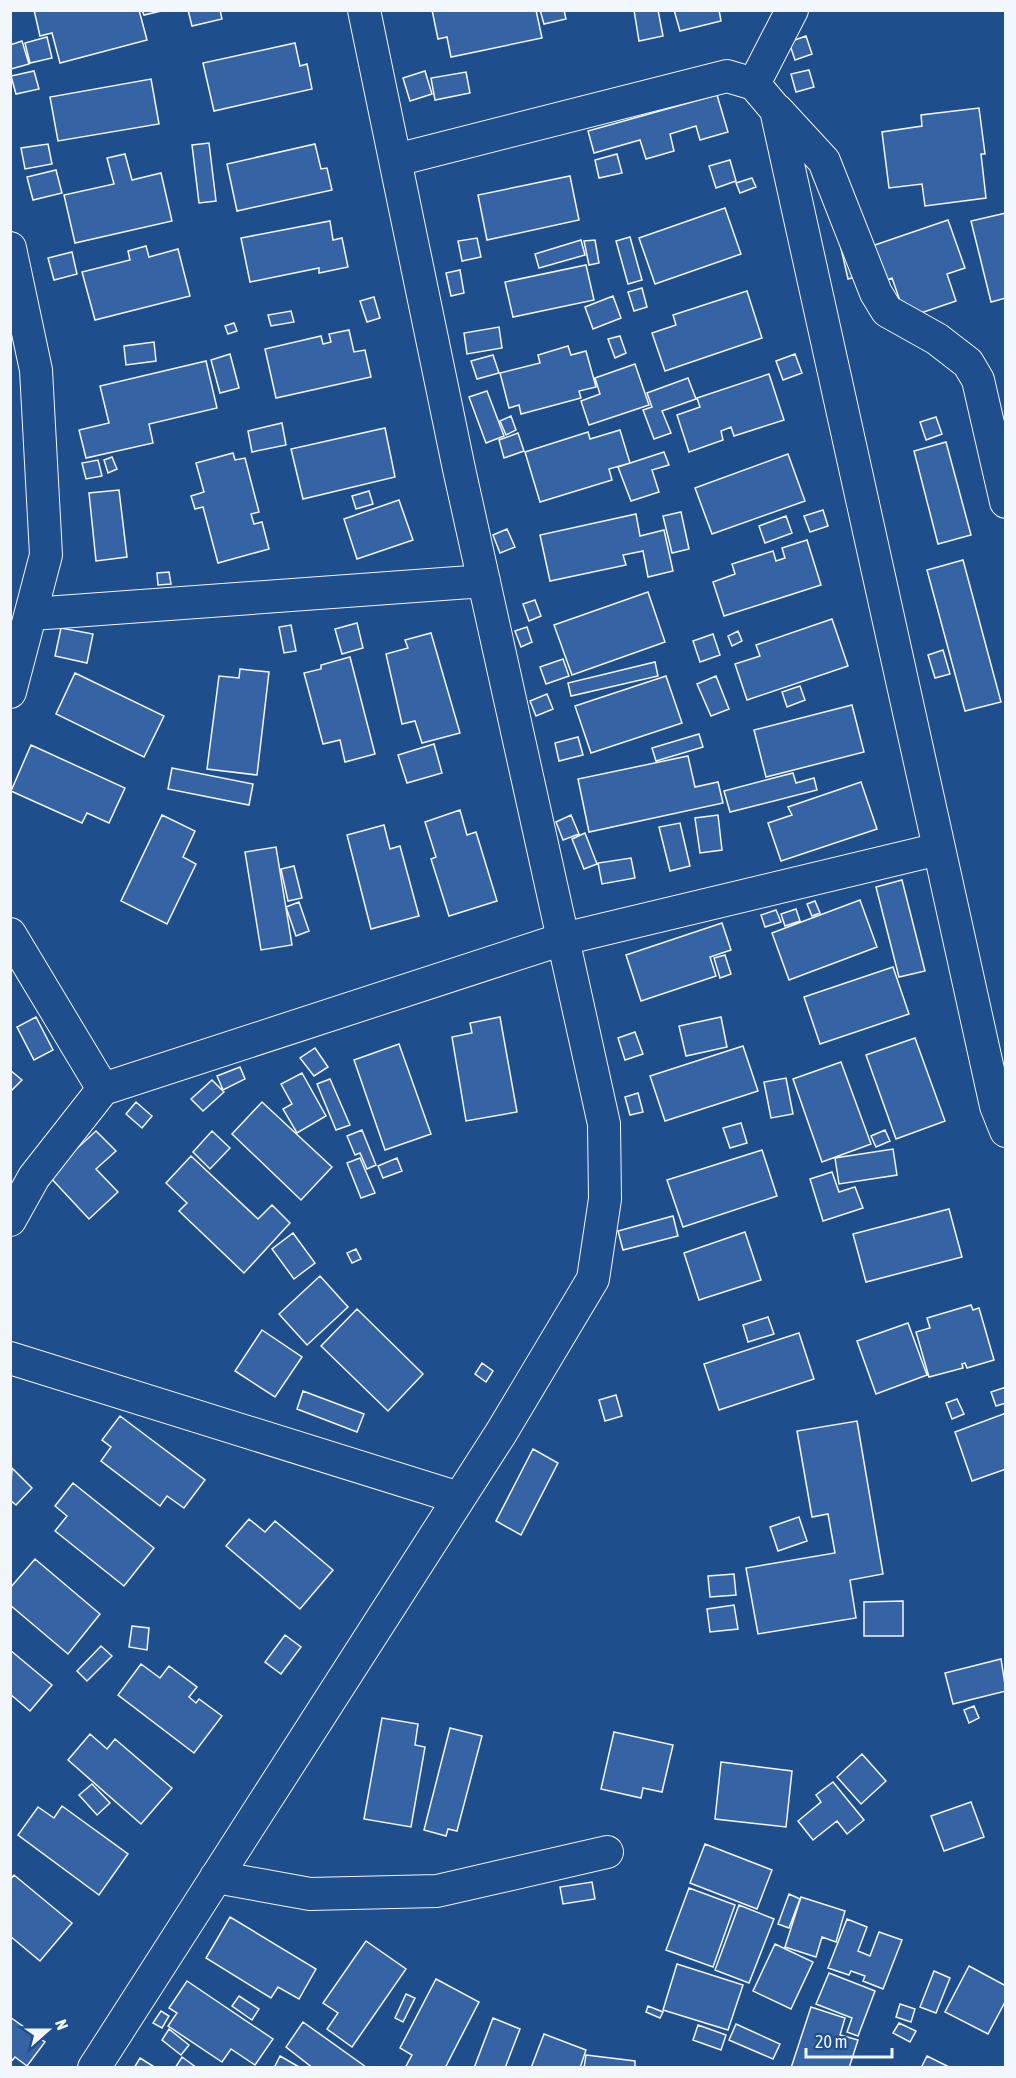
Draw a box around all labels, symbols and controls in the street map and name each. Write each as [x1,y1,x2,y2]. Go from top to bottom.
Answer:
north arrow [18,2000,78,2060]
text: N [52,2017,72,2032]
scale bar [806,2021,892,2059]
text: 20 m [815,2031,847,2052]

